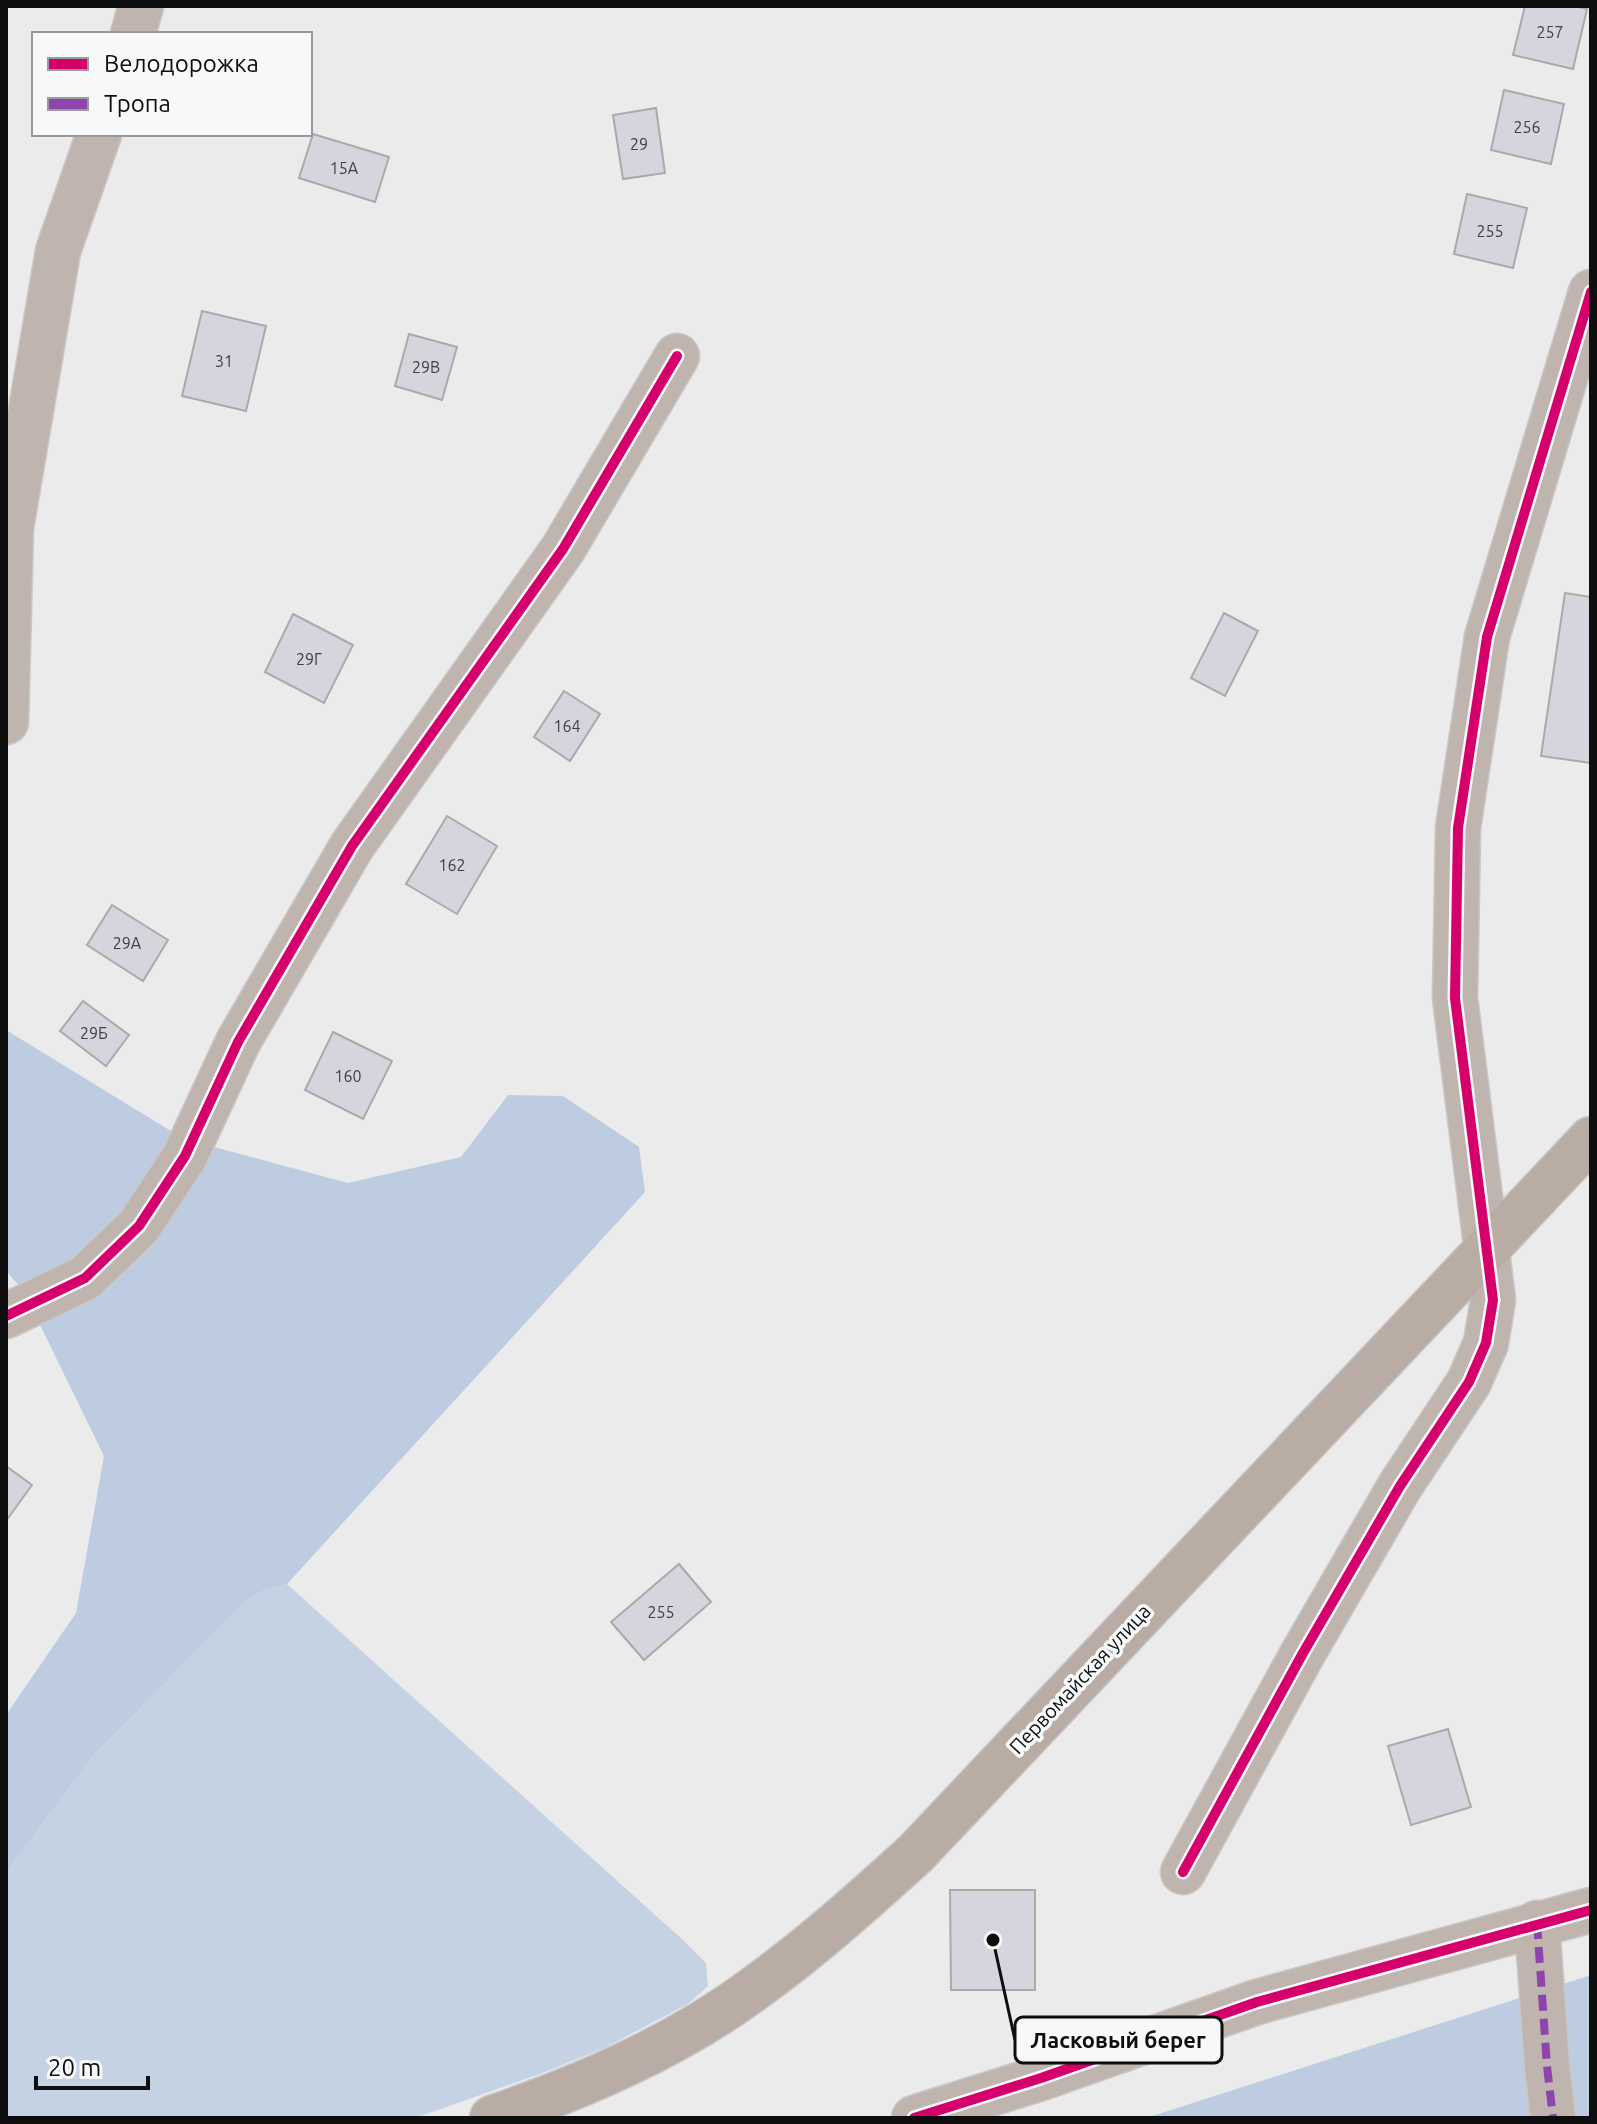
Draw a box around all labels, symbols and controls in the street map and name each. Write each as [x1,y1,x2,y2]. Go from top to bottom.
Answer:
house number: 257 [1536,23,1564,41]
legend [32,32,312,136]
text: Велодорожка [104,50,259,77]
text: Тропа [104,90,171,117]
house number: 256 [1513,118,1541,136]
house number: 29 [630,135,648,153]
house number: 15А [330,159,359,177]
house number: 255 [1476,222,1504,240]
house number: 31 [215,352,233,370]
house number: 29В [412,358,440,376]
house number: 29Г [296,650,322,668]
house number: 164 [553,717,581,735]
house number: 162 [438,856,466,874]
house number: 29А [113,934,142,952]
house number: 29Б [80,1024,108,1042]
house number: 160 [334,1067,362,1085]
street label: Первомайская улица [1004,1599,1155,1758]
house number: 255 [647,1603,675,1621]
callout: Ласковый берег [1015,2017,1222,2063]
text: Ласковый берег [1030,2027,1206,2052]
scale bar [36,2040,148,2090]
text: 20 m [48,2054,101,2081]

